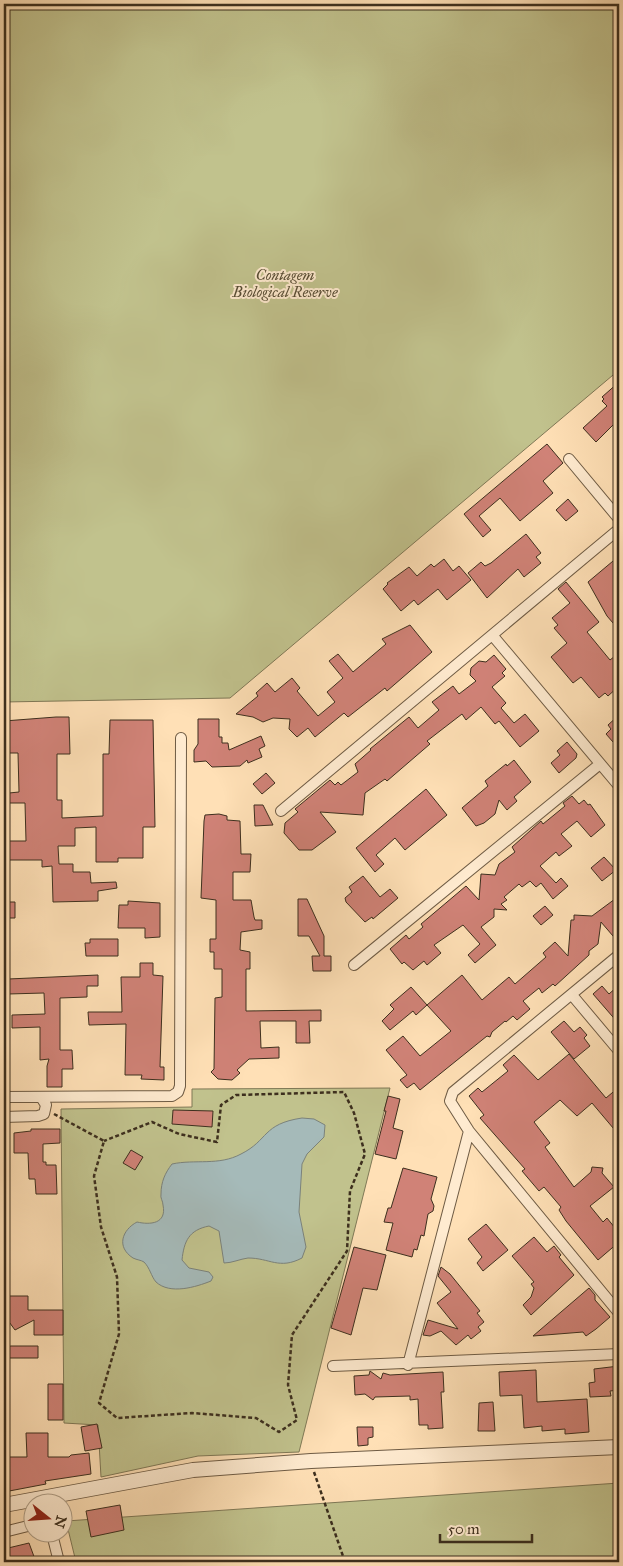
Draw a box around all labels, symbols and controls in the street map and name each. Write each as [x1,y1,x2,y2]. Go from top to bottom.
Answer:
park label: Contagem Biological Reserve [231,266,338,301]
north arrow [22,1494,72,1544]
scale bar [440,1511,533,1543]
text: N [50,1513,70,1530]
text: 50 m [448,1520,480,1538]

